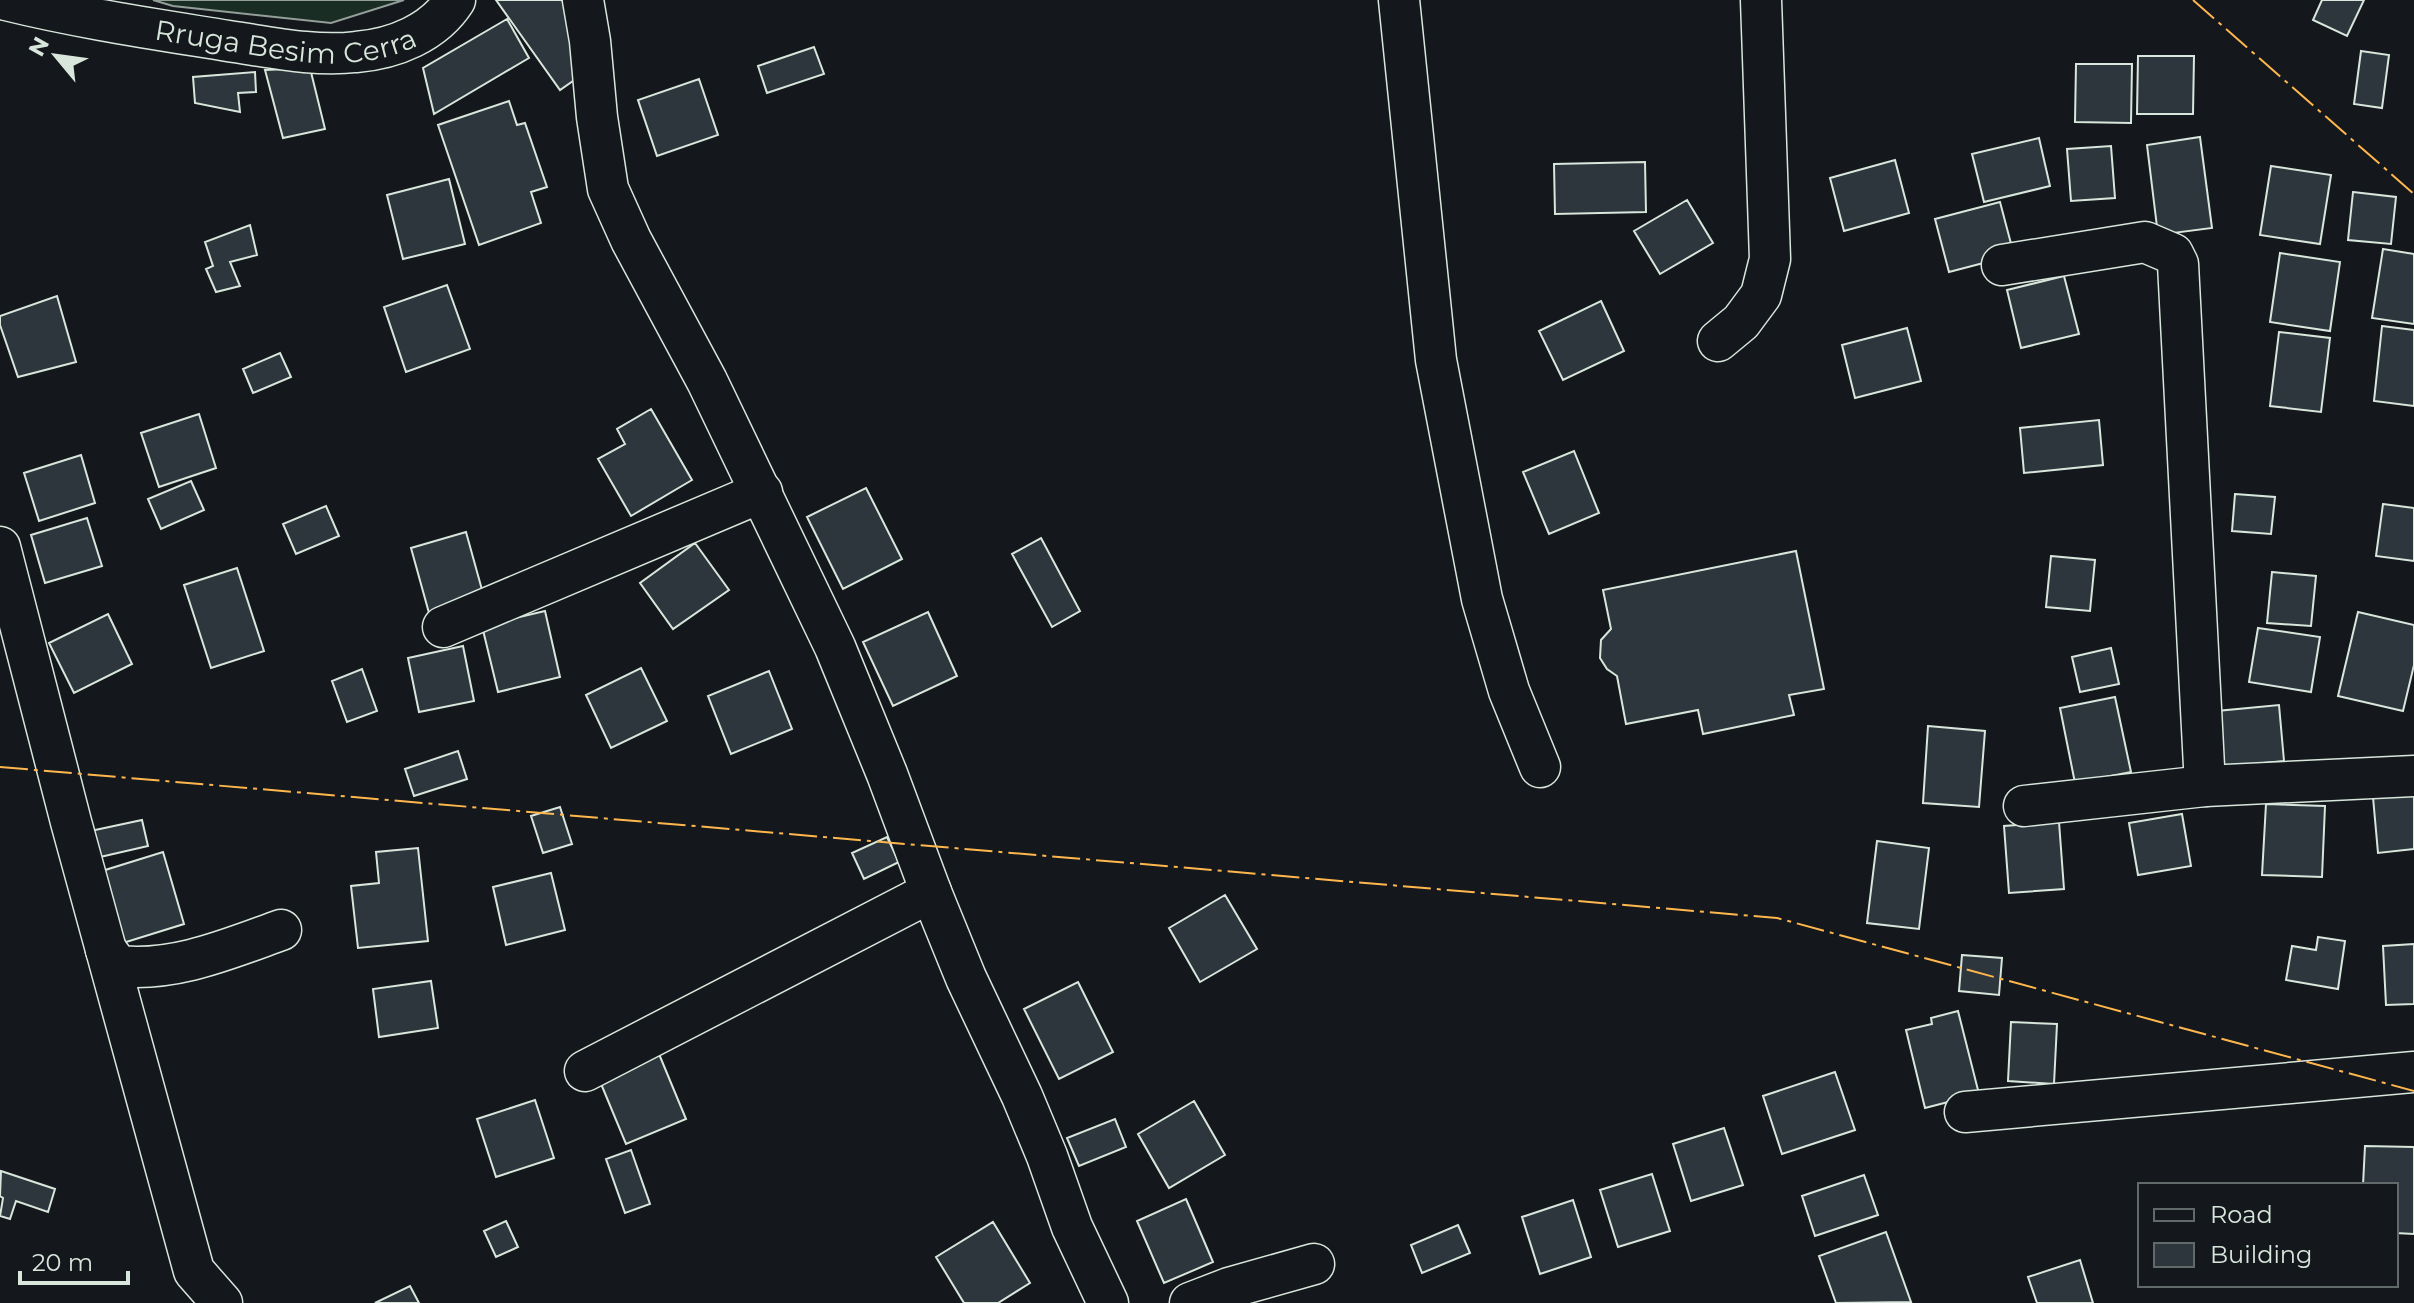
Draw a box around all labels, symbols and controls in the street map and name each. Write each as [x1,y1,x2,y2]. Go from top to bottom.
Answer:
street label: Rruga Besim Cerra [153,13,421,71]
north arrow [16,16,96,96]
text: N [23,32,55,61]
legend [2138,1183,2398,1287]
text: Road [2210,1200,2273,1229]
scale bar [20,1235,128,1285]
text: Building [2210,1240,2313,1269]
text: 20 m [32,1248,93,1277]

